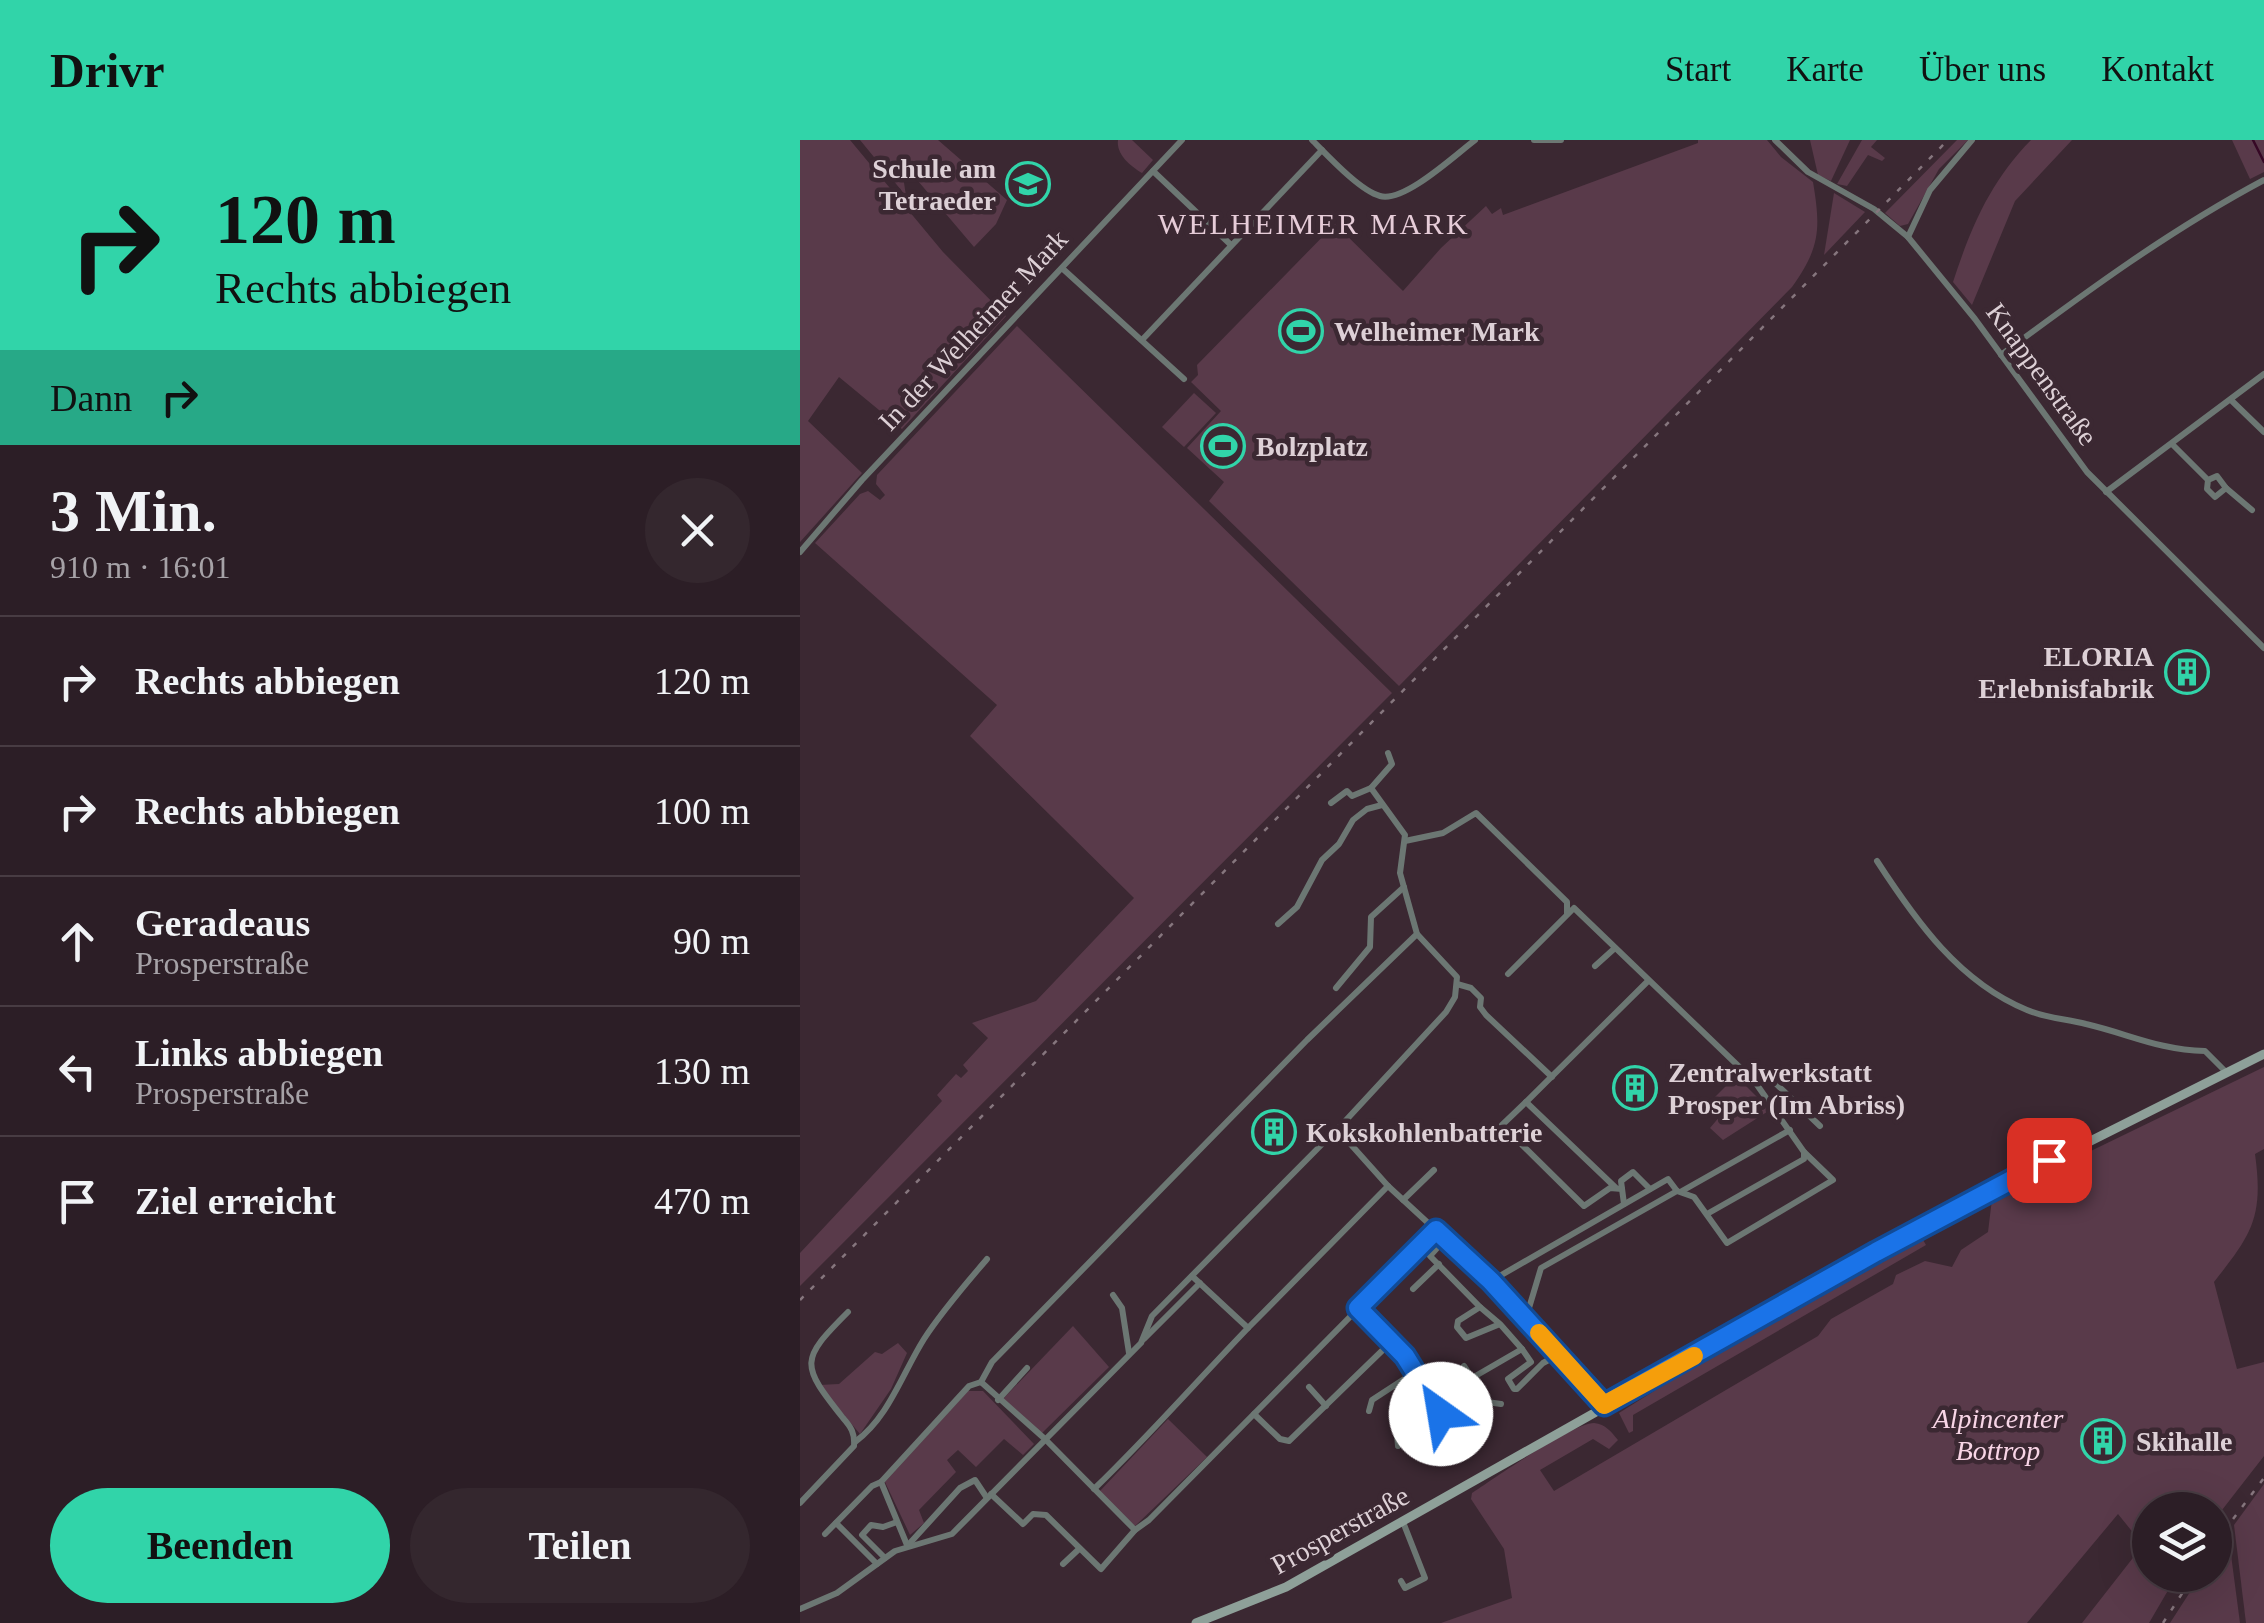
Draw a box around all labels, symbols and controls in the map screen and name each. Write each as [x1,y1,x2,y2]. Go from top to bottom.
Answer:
text: Drivr [50,44,165,97]
text: Start [1665,50,1731,89]
text: Karte [1786,50,1864,89]
text: Über uns [1919,50,2046,89]
text: Kontakt [2101,50,2214,89]
place label: Schule am Tetraeder [872,153,996,216]
school or university icon: Schule am Tetraeder [1005,161,1051,207]
icon: right [50,180,180,310]
text: 120 m [215,181,396,258]
district label: WELHEIMER MARK [1158,207,1470,240]
street label: In der Welheimer Mark [872,223,1074,437]
text: Rechts abbiegen [215,263,511,313]
street label: Knappenstraße [1980,297,2104,451]
sports icon: Welheimer Mark [1278,308,1324,354]
place label: Welheimer Mark [1334,316,1540,347]
icon: right [152,370,207,425]
text: Dann [50,377,132,419]
sports icon: Bolzplatz [1200,423,1246,469]
place label: Bolzplatz [1256,431,1368,462]
text: 3 Min. [50,478,217,544]
button: close [645,478,750,583]
text: 910 m · 16:01 [50,549,230,585]
place label: ELORIA Erlebnisfabrik [1978,641,2155,704]
building icon: ELORIA Erlebnisfabrik [2164,649,2210,695]
icon: right [50,654,105,709]
text: Rechts abbiegen [135,660,400,702]
text: 120 m [654,660,750,702]
icon: right [50,784,105,839]
text: Rechts abbiegen [135,790,400,832]
text: 100 m [654,790,750,832]
text: Geradeaus [135,902,310,944]
icon: ahead [50,914,105,969]
text: 90 m [673,920,750,962]
text: Prosperstraße [135,945,309,981]
text: Links abbiegen [135,1032,383,1074]
icon: left [50,1044,105,1099]
text: 130 m [654,1050,750,1092]
place label: Zentralwerkstatt Prosper (Im Abriss) [1668,1057,1905,1120]
building icon: Zentralwerkstatt Prosper (Im Abriss) [1612,1065,1658,1111]
text: Prosperstraße [135,1075,309,1111]
building icon: Kokskohlenbatterie [1251,1109,1297,1155]
place label: Kokskohlenbatterie [1306,1117,1542,1148]
pin [2007,1118,2092,1203]
icon: arrive [2022,1133,2077,1188]
icon: arrive [50,1174,105,1229]
text: Ziel erreicht [135,1180,336,1222]
text: 470 m [654,1180,750,1222]
position arrow [1389,1362,1493,1466]
park label: Alpincenter Bottrop [1931,1403,2063,1466]
building icon: Skihalle [2080,1418,2126,1464]
place label: Skihalle [2136,1426,2232,1457]
street label: Prosperstraße [1266,1479,1414,1581]
button: Beenden [50,1488,390,1603]
button: Teilen [410,1488,750,1603]
map controls [2132,1492,2232,1592]
button: layers [2132,1492,2232,1592]

